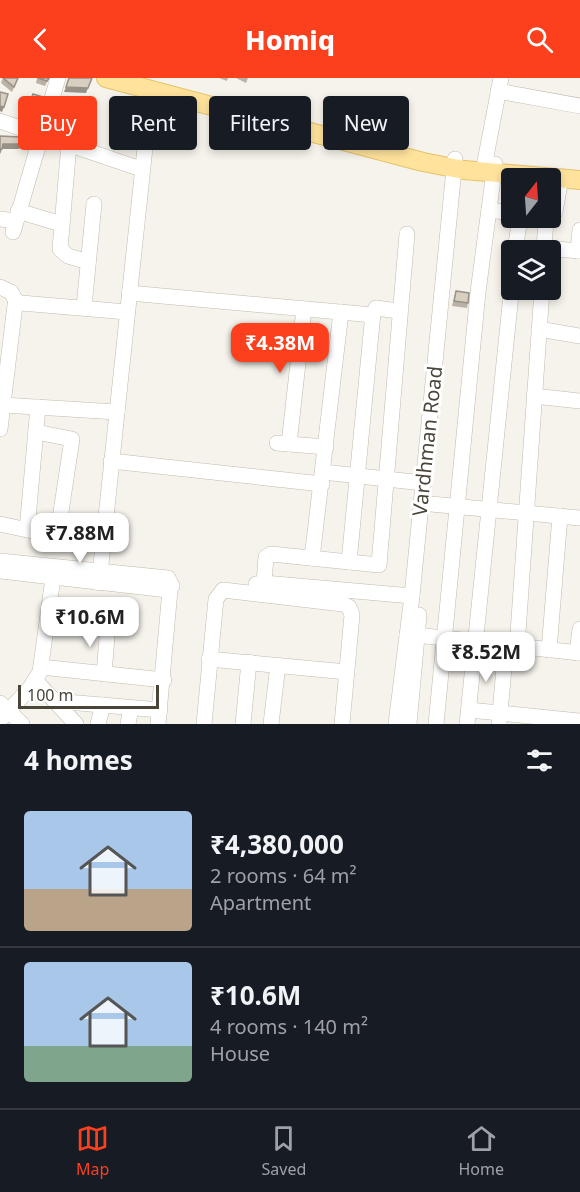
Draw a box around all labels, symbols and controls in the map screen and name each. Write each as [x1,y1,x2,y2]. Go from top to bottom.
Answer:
text: Homiq [245,21,335,58]
icon: back [24,23,57,56]
icon: search [523,23,556,56]
chip: Buy [18,96,97,150]
chip: Rent [109,96,197,150]
chip: Filters [209,96,311,150]
chip: New [323,96,409,150]
north arrow [501,168,561,228]
map controls [501,168,561,300]
button: layers [501,240,561,300]
pin: ₹4.38M [231,323,329,374]
text: ₹4.38M [245,329,315,356]
street label: Vardhman Road [406,365,448,517]
pin: ₹7.88M [31,513,129,564]
text: ₹7.88M [45,519,115,546]
pin: ₹10.6M [41,597,139,648]
text: ₹10.6M [55,603,125,630]
pin: ₹8.52M [437,632,535,683]
text: ₹8.52M [451,638,521,665]
scale bar [18,682,159,710]
text: 100 m [27,684,74,706]
text: 4 homes [24,742,133,778]
icon: filters [523,744,556,777]
text: ₹4,380,000 [210,826,344,862]
icon: home [72,835,144,907]
text: 2 rooms · 64 m² [210,862,357,889]
text: Apartment [210,889,311,916]
text: ₹10.6M [210,977,301,1013]
icon: home [72,986,144,1058]
text: 4 rooms · 140 m² [210,1013,368,1040]
text: House [210,1040,270,1067]
tab: Map [76,1122,109,1180]
tab: Saved [262,1122,306,1180]
tab: Home [458,1122,504,1180]

